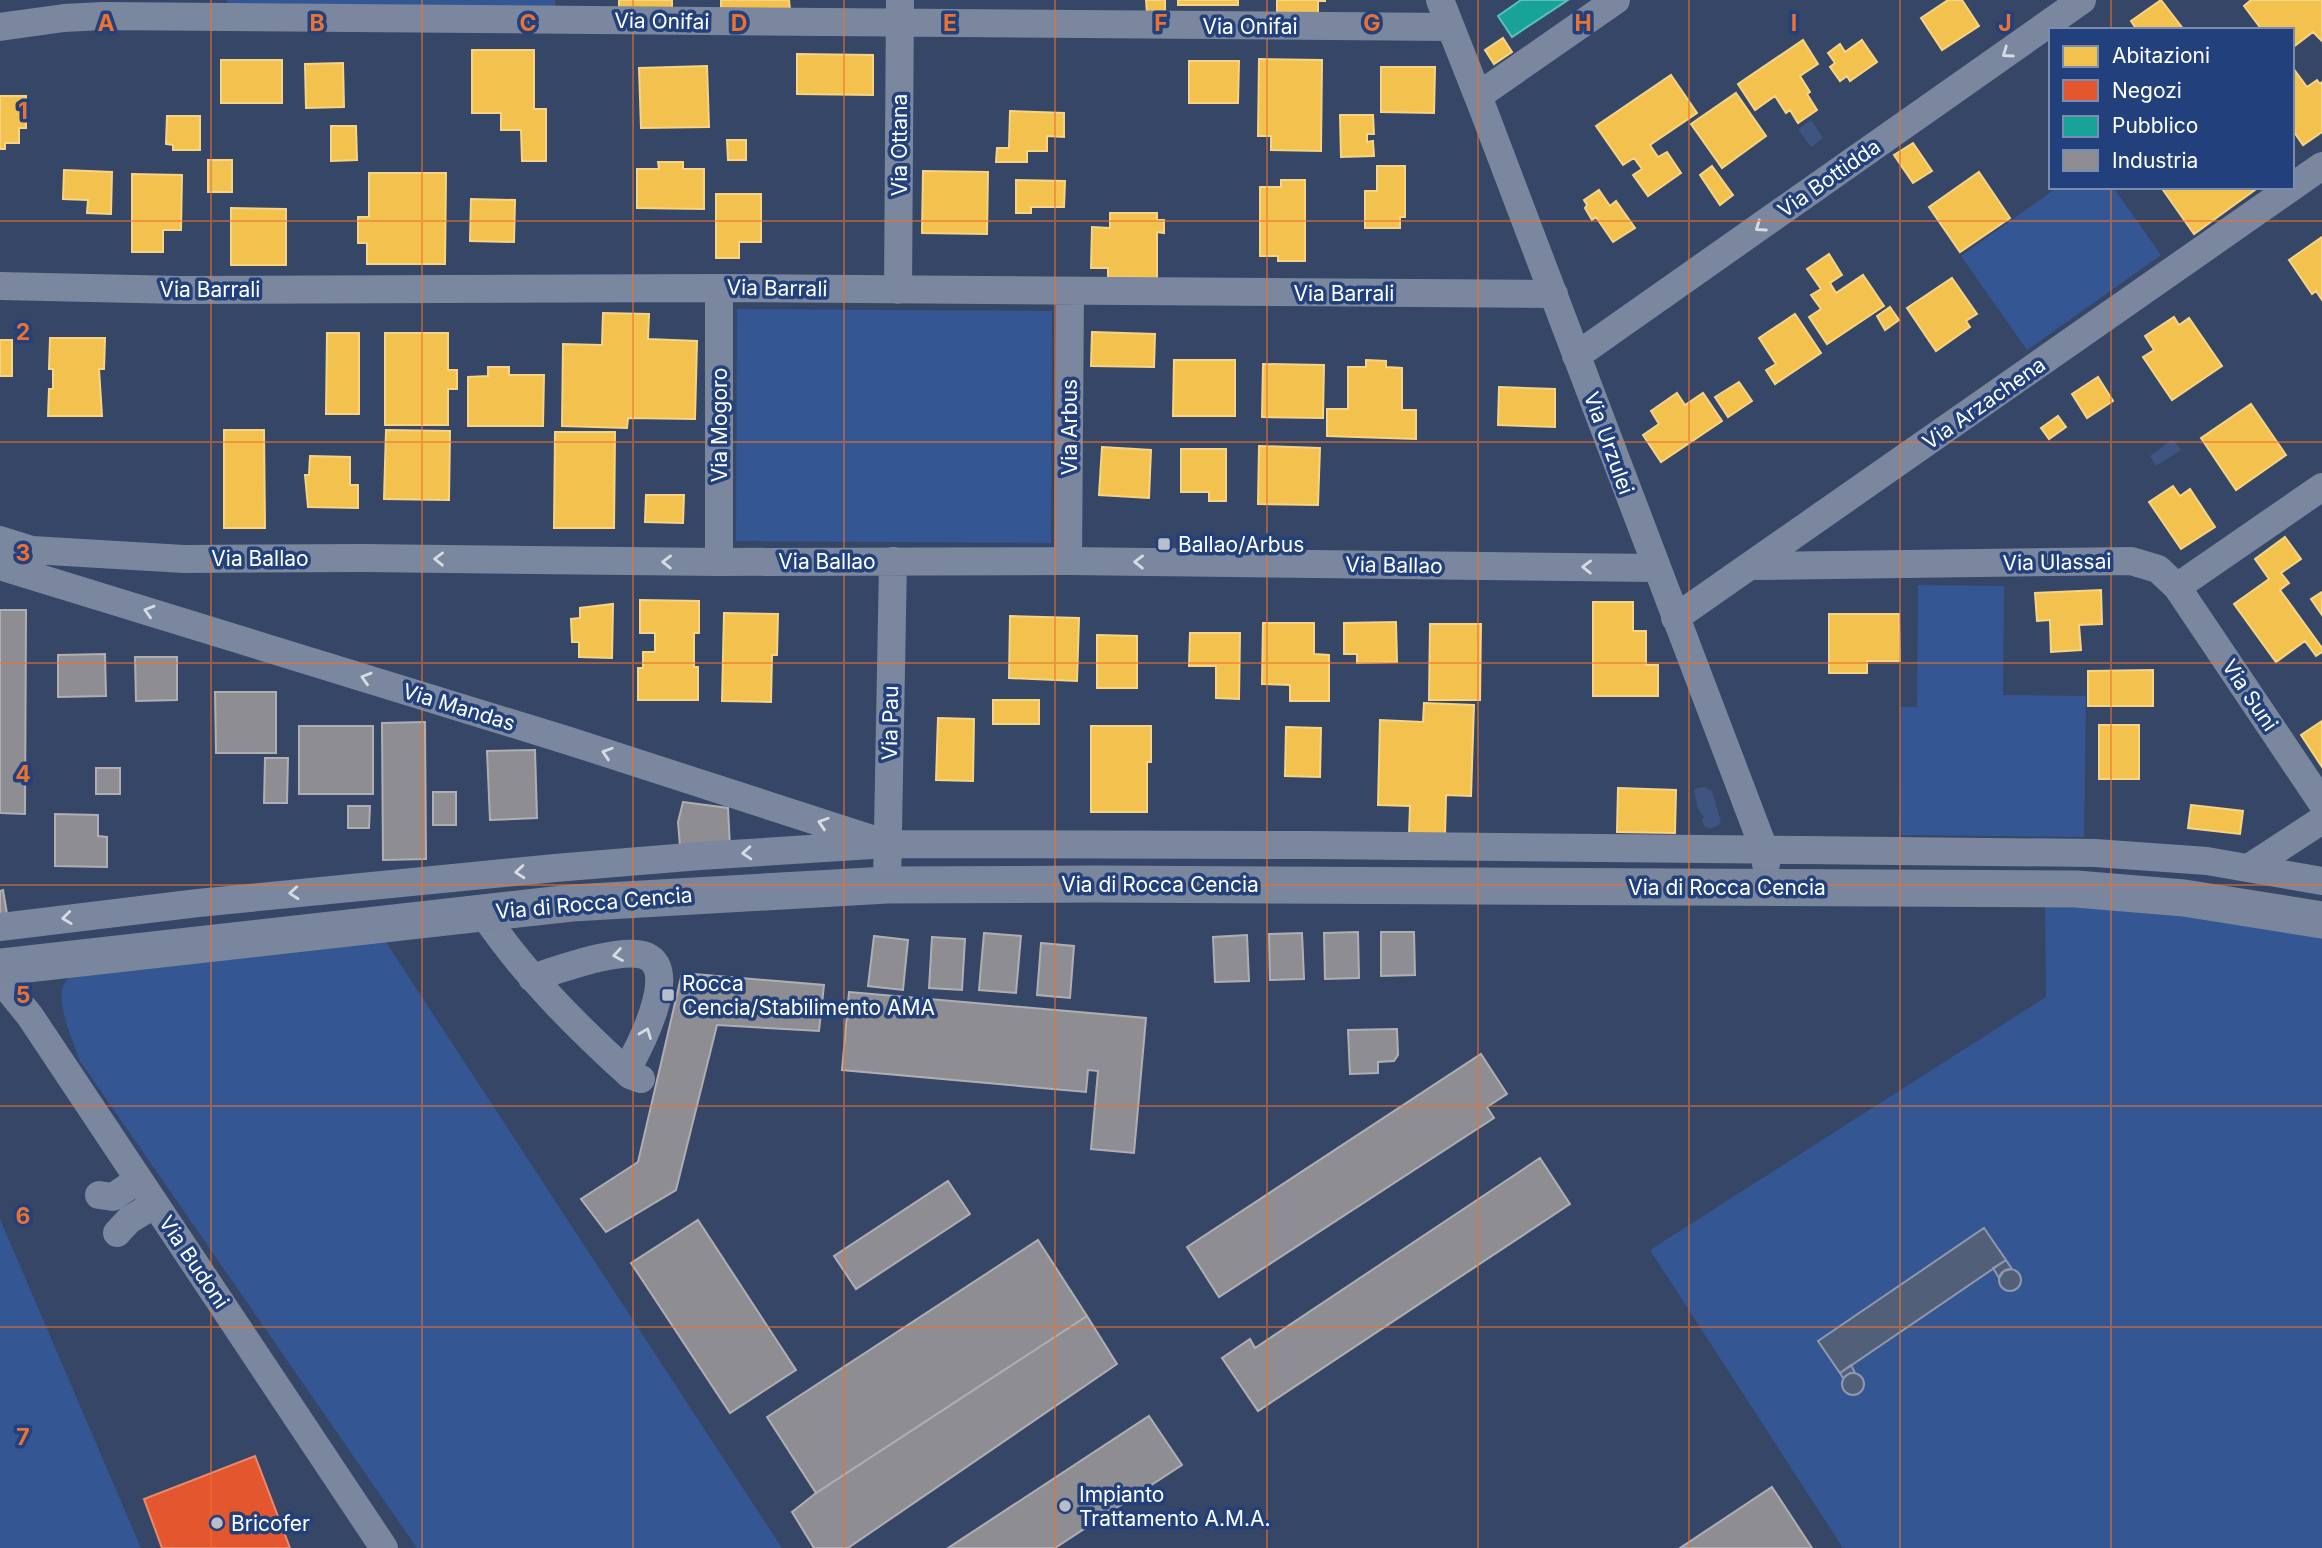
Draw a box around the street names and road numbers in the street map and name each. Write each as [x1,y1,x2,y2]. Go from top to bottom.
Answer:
street label: Via Onifai [614,8,710,34]
street label: Via Onifai [1202,14,1298,39]
street label: Via Ottana [887,94,912,196]
street label: Via Bottidda [1773,134,1885,222]
street label: Via Barrali [726,275,828,301]
street label: Via Barrali [160,277,260,302]
street label: Via Barrali [1294,281,1394,306]
street label: Via Arzachena [1918,351,2050,455]
street label: Via Mogoro [707,368,732,482]
street label: Via Arbus [1057,379,1082,475]
street label: Via Urzulei [1579,388,1639,498]
street label: Via Ballao [211,546,309,571]
street label: Via Ballao [778,549,876,574]
street label: Via Ulassai [2002,549,2112,575]
street label: Via Ballao [1345,552,1443,578]
street label: Via Suni [2217,655,2283,735]
street label: Via Mandas [400,678,518,736]
street label: Via Pau [877,685,903,761]
street label: Via di Rocca Cencia [1061,872,1259,897]
street label: Via di Rocca Cencia [1628,875,1826,900]
street label: Via di Rocca Cencia [494,882,694,924]
street label: Via Budoni [154,1211,234,1313]

